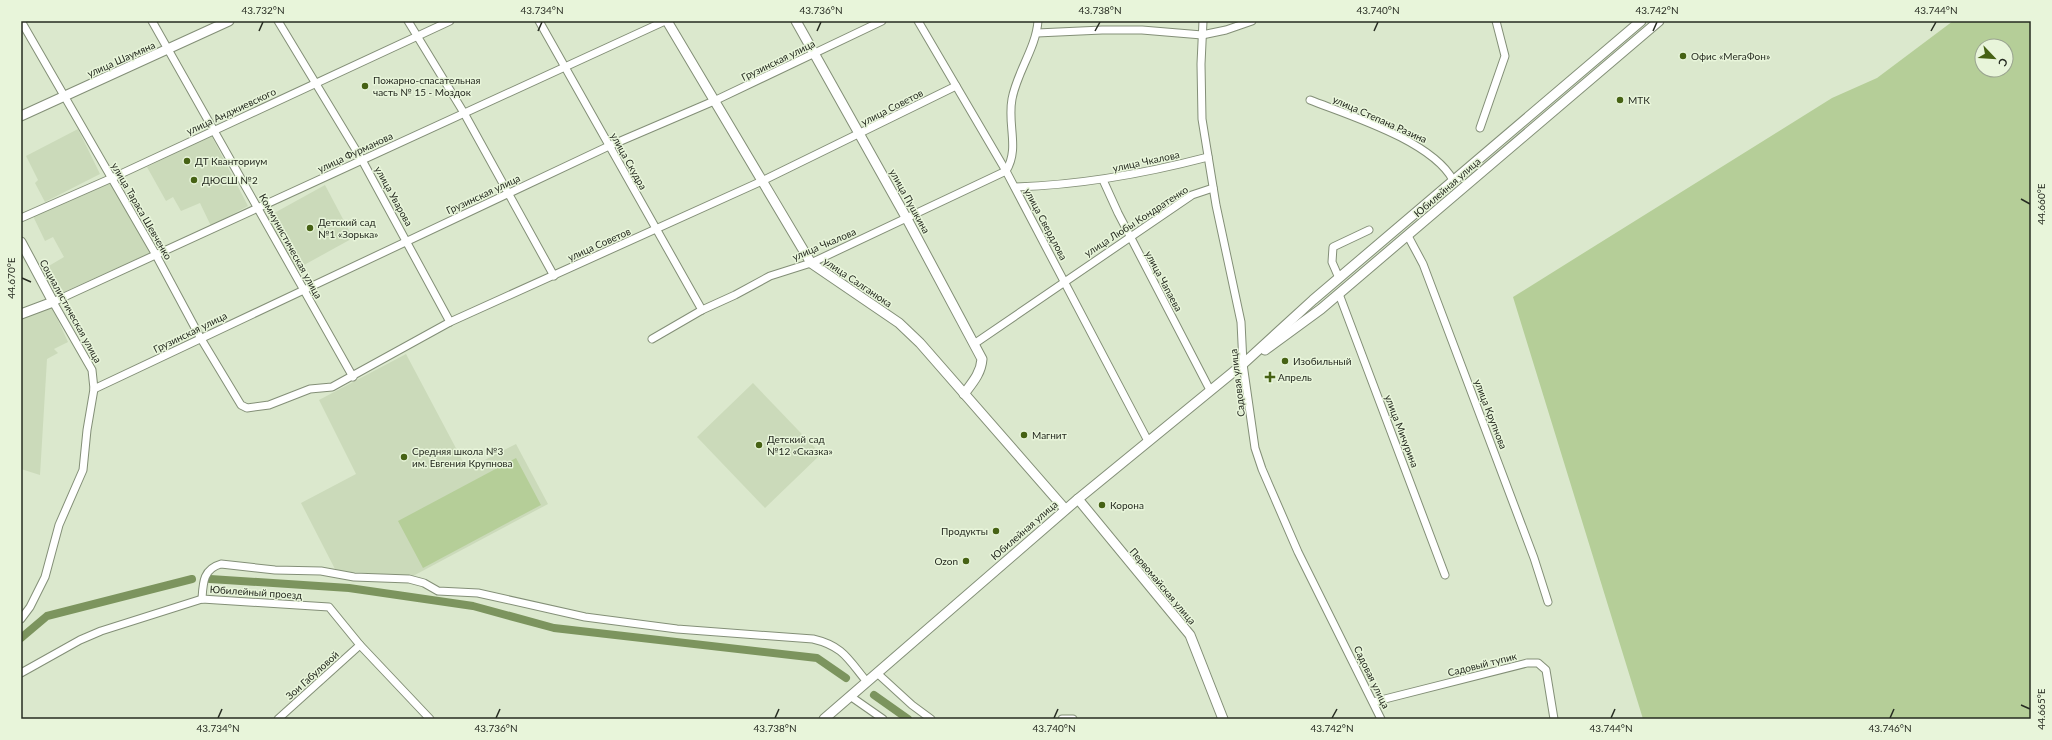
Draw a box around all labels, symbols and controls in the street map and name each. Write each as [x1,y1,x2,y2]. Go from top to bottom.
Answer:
text: 43.732°N [241,4,285,16]
text: 43.734°N [520,4,564,16]
text: 43.736°N [799,4,843,16]
text: 43.738°N [1078,4,1122,16]
text: 43.740°N [1356,4,1400,16]
text: 43.742°N [1635,4,1679,16]
text: 43.744°N [1914,4,1958,16]
street label: Грузинская улица [739,37,817,83]
north arrow [1974,38,2014,78]
street label: улица Шаумяна [85,39,157,79]
place label: Офис «МегаФон» [1691,50,1770,62]
marker: Офис «МегаФон» [1678,51,1688,61]
text: С [1996,56,2011,69]
place label: Пожарно-спасательная часть № 15 - Моздок [373,74,480,98]
marker: Пожарно-спасательная часть № 15 - Моздок [360,81,370,91]
street label: улица Анджиевского [184,85,278,137]
street label: улица Советов [859,86,925,128]
street label: улица Степана Разина [1331,93,1429,145]
place label: МТК [1628,94,1650,106]
marker: МТК [1615,95,1625,105]
street label: улица Фурманова [315,129,395,175]
street label: улица Скудра [608,130,650,192]
street label: улица Чкалова [1111,148,1181,174]
place label: ДТ Кванториум [195,155,267,167]
street label: Юбилейная улица [1411,155,1483,219]
marker: ДТ Кванториум [182,156,192,166]
street label: улица Тараса Шевченко [109,160,175,262]
street label: улица Уварова [373,164,415,228]
street label: улица Пушкина [887,167,933,235]
street label: Грузинская улица [444,172,522,216]
place label: ДЮСШ №2 [202,174,258,186]
marker: ДЮСШ №2 [189,175,199,185]
street label: улица Любы Кондратенко [1082,183,1190,259]
text: 44.660°E [2035,183,2047,225]
street label: улица Свердлова [1022,186,1070,262]
street label: Коммунистическая улица [257,191,325,301]
place label: Детский сад №1 «Зорька» [318,216,378,240]
marker: Детский сад №1 «Зорька» [305,223,315,233]
street label: улица Советов [566,225,632,263]
street label: улица Чкалова [790,225,858,263]
street label: улица Чапаева [1143,249,1185,313]
street label: улица Салганюка [821,255,895,309]
text: 44.670°E [5,257,17,299]
street label: Социалистическая улица [38,257,104,365]
street label: Грузинская улица [151,309,229,355]
street label: Садовая улица [1227,348,1247,418]
place label: Изобильный [1293,355,1352,367]
marker: Изобильный [1280,356,1290,366]
place label: Апрель [1278,371,1312,383]
marker: Апрель [1265,372,1275,382]
street label: улица Крупнова [1472,377,1510,451]
street label: улица Мичурина [1383,393,1421,469]
place label: Магнит [1032,429,1067,441]
marker: Магнит [1019,430,1029,440]
place label: Детский сад №12 «Сказка» [767,433,833,457]
marker: Детский сад №12 «Сказка» [754,440,764,450]
place label: Средняя школа №3 им. Евгения Крупнова [412,445,513,469]
marker: Средняя школа №3 им. Евгения Крупнова [399,452,409,462]
street label: Юбилейная улица [988,498,1060,562]
place label: Корона [1110,499,1144,511]
marker: Корона [1097,500,1107,510]
place label: Продукты [941,525,988,537]
marker: Продукты [991,526,1001,536]
street label: Первомайская улица [1127,545,1199,627]
place label: Ozon [934,555,958,567]
marker: Ozon [961,556,971,566]
street label: Юбилейный проезд [209,583,303,601]
street label: Садовая улица [1352,644,1392,710]
street label: Зои Габуловой [283,648,341,702]
street label: Садовый тупик [1446,649,1519,678]
text: 44.665°E [2035,688,2047,730]
text: 43.734°N [196,722,240,734]
text: 43.736°N [474,722,518,734]
text: 43.738°N [753,722,797,734]
text: 43.740°N [1032,722,1076,734]
text: 43.742°N [1310,722,1354,734]
text: 43.744°N [1589,722,1633,734]
text: 43.746°N [1868,722,1912,734]

